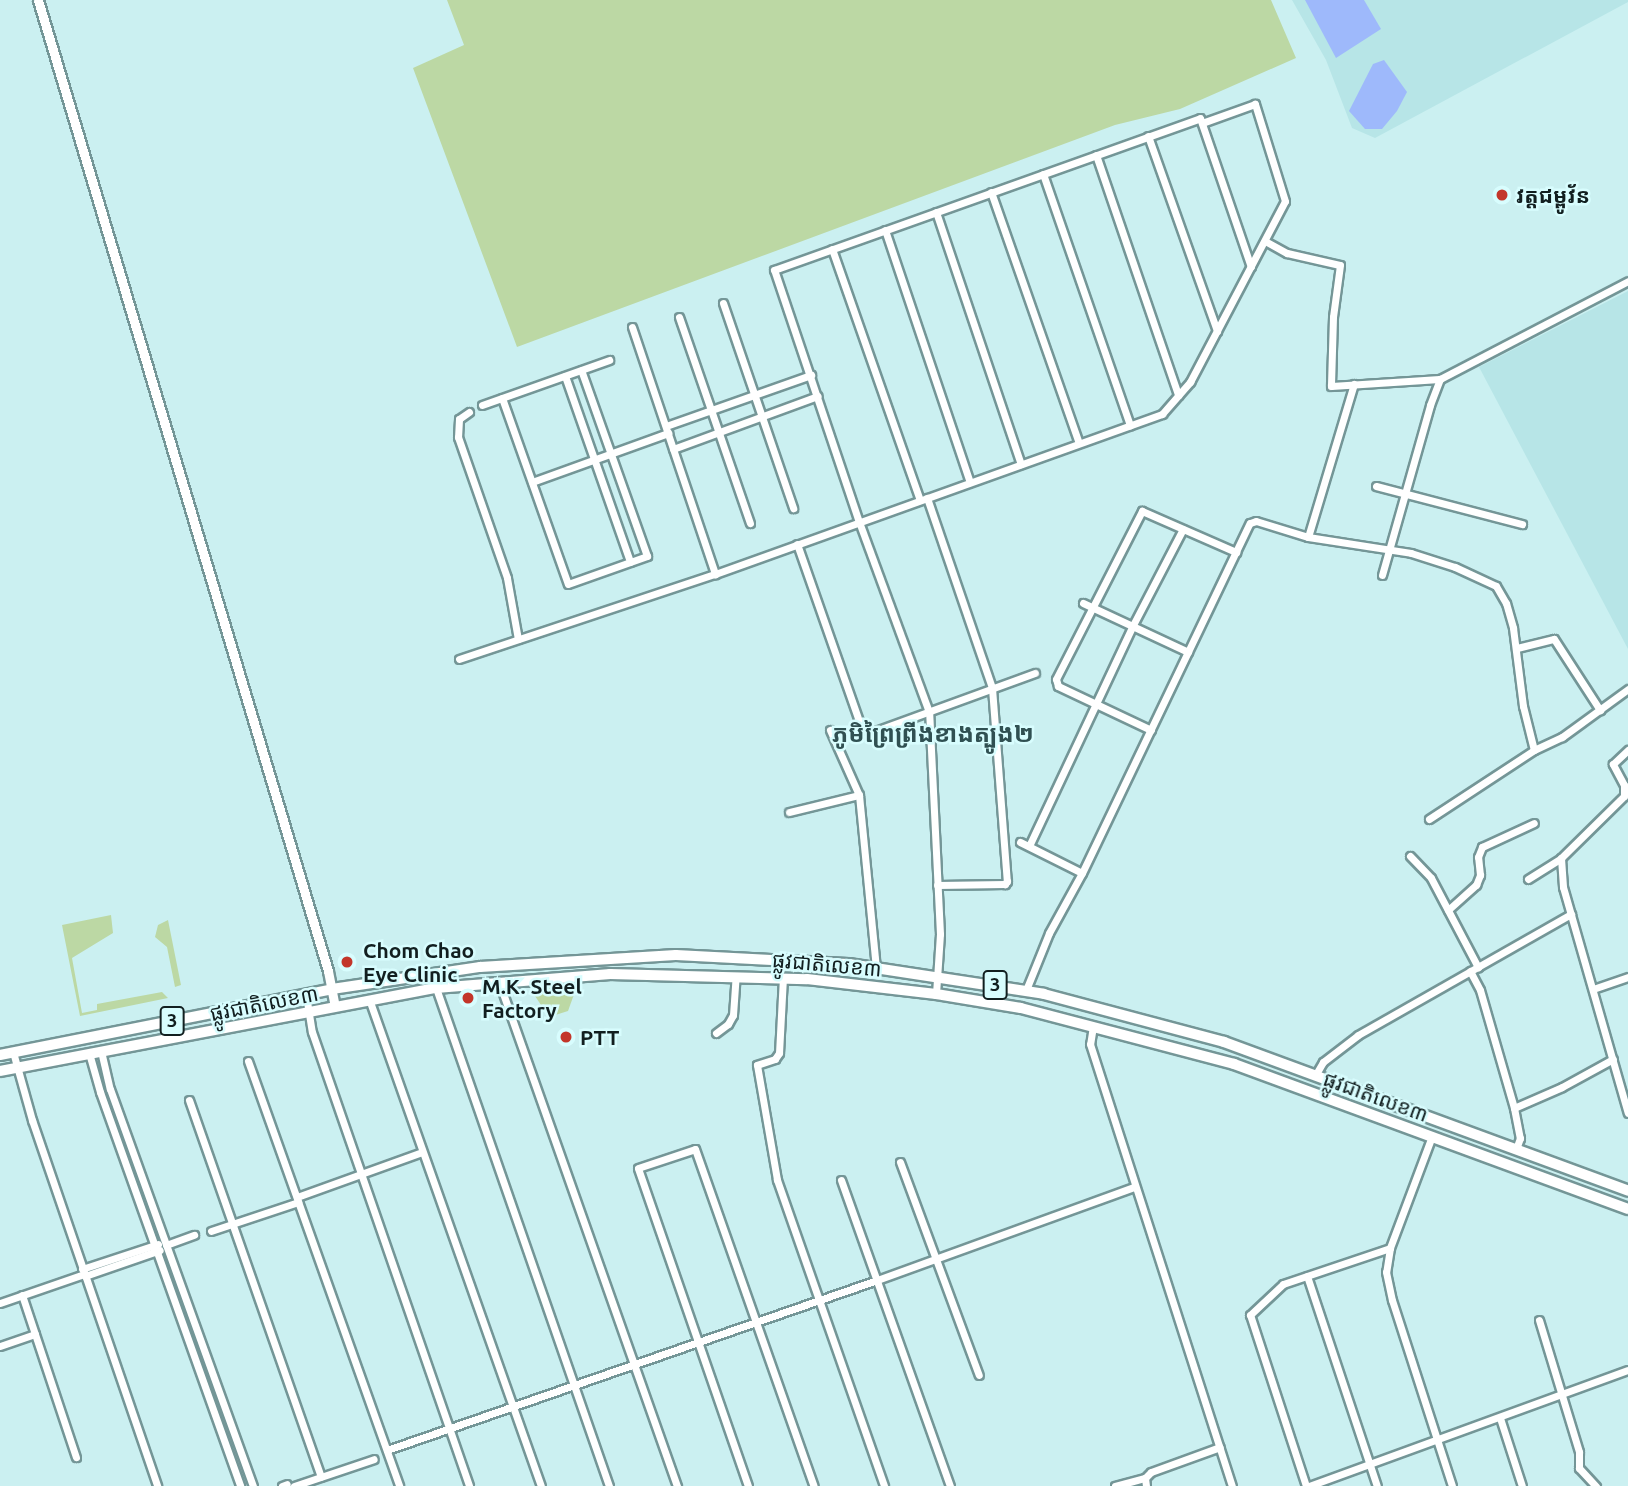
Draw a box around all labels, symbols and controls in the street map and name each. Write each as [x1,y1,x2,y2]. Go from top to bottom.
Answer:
place label: វត្តជម្ពូវ័ន [1516,182,1590,208]
marker: វត្តជម្ពូវ័ន [1494,187,1510,203]
district label: ភូមិព្រៃព្រីងខាងត្បូង២ [832,720,1034,748]
place label: Chom Chao Eye Clinic [363,937,474,987]
street label: ផ្លូវជាតិលេខ៣ [771,947,883,981]
marker: Chom Chao Eye Clinic [337,952,357,972]
road number: 3 [981,970,1009,1001]
place label: M.K. Steel Factory [482,973,582,1023]
street label: ផ្លូវជាតិលេខ៣ [208,980,320,1026]
marker: M.K. Steel Factory [460,990,476,1006]
road number: 3 [158,1006,186,1036]
place label: PTT [580,1024,619,1050]
marker: PTT [558,1029,574,1045]
street label: ផ្លូវជាតិលេខ៣ [1320,1065,1432,1127]

